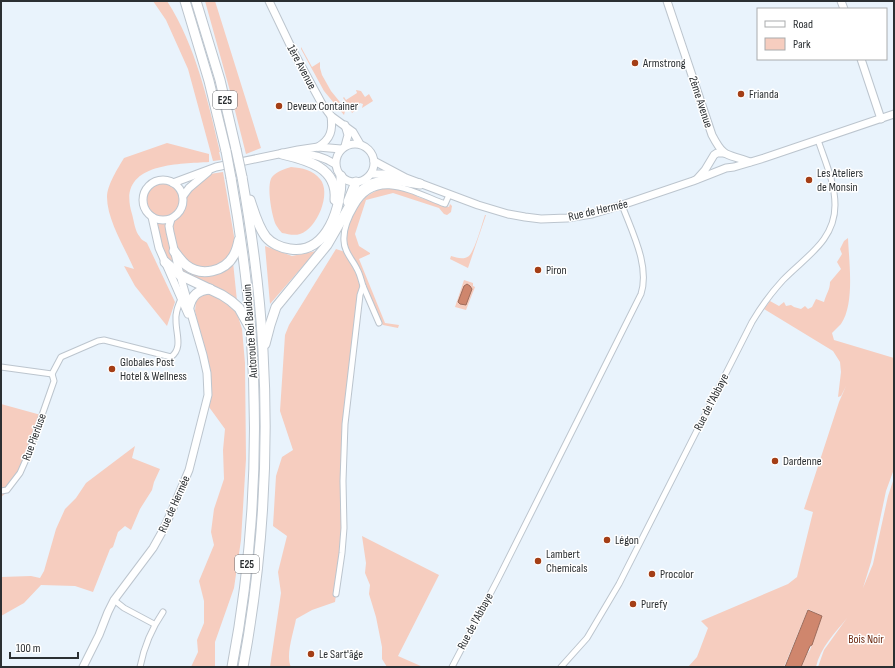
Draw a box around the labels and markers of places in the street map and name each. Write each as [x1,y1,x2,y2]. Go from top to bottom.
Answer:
place label: Armstrong [642,56,686,71]
marker: Armstrong [630,58,640,68]
place label: Frianda [749,87,779,102]
marker: Frianda [736,89,746,99]
place label: Deveux Container [287,99,359,114]
marker: Deveux Container [274,101,284,111]
place label: Les Ateliers de Monsin [817,166,863,195]
marker: Les Ateliers de Monsin [804,175,814,185]
place label: Piron [546,263,567,278]
marker: Piron [533,265,543,275]
place label: Globales Post Hotel & Wellness [120,355,187,384]
marker: Globales Post Hotel & Wellness [107,364,117,374]
place label: Dardenne [783,454,822,469]
marker: Dardenne [770,456,780,466]
place label: Légon [615,533,639,548]
marker: Légon [602,535,612,545]
place label: Lambert Chemicals [546,547,588,576]
marker: Lambert Chemicals [533,556,543,566]
place label: Procolor [660,567,694,582]
marker: Procolor [647,569,657,579]
place label: Purefy [641,597,668,612]
marker: Purefy [628,599,638,609]
place label: Le Sart'âge [319,647,363,662]
marker: Le Sart'âge [306,649,316,659]

